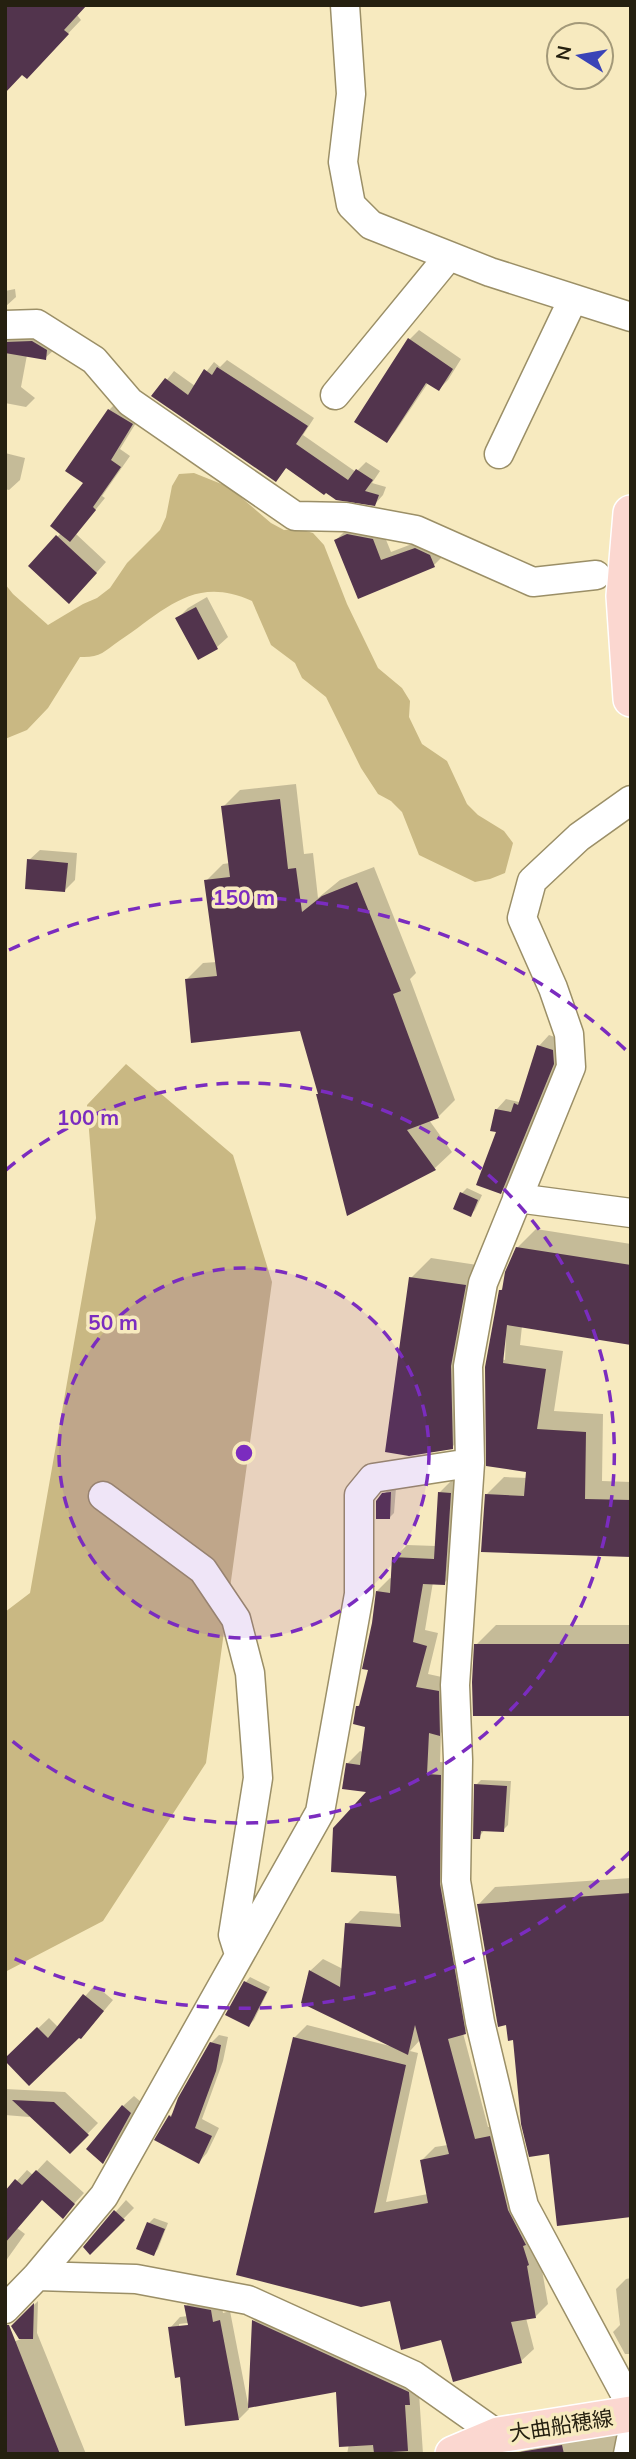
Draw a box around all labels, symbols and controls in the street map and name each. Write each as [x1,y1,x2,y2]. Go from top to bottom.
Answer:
north arrow [545,21,615,91]
text: N [550,43,576,62]
text: 150 m [213,884,275,910]
text: 100 m [57,1104,119,1130]
text: 50 m [88,1309,138,1335]
centre of rings [232,1441,256,1465]
street label: 大曲船穂線 [507,2404,615,2446]

